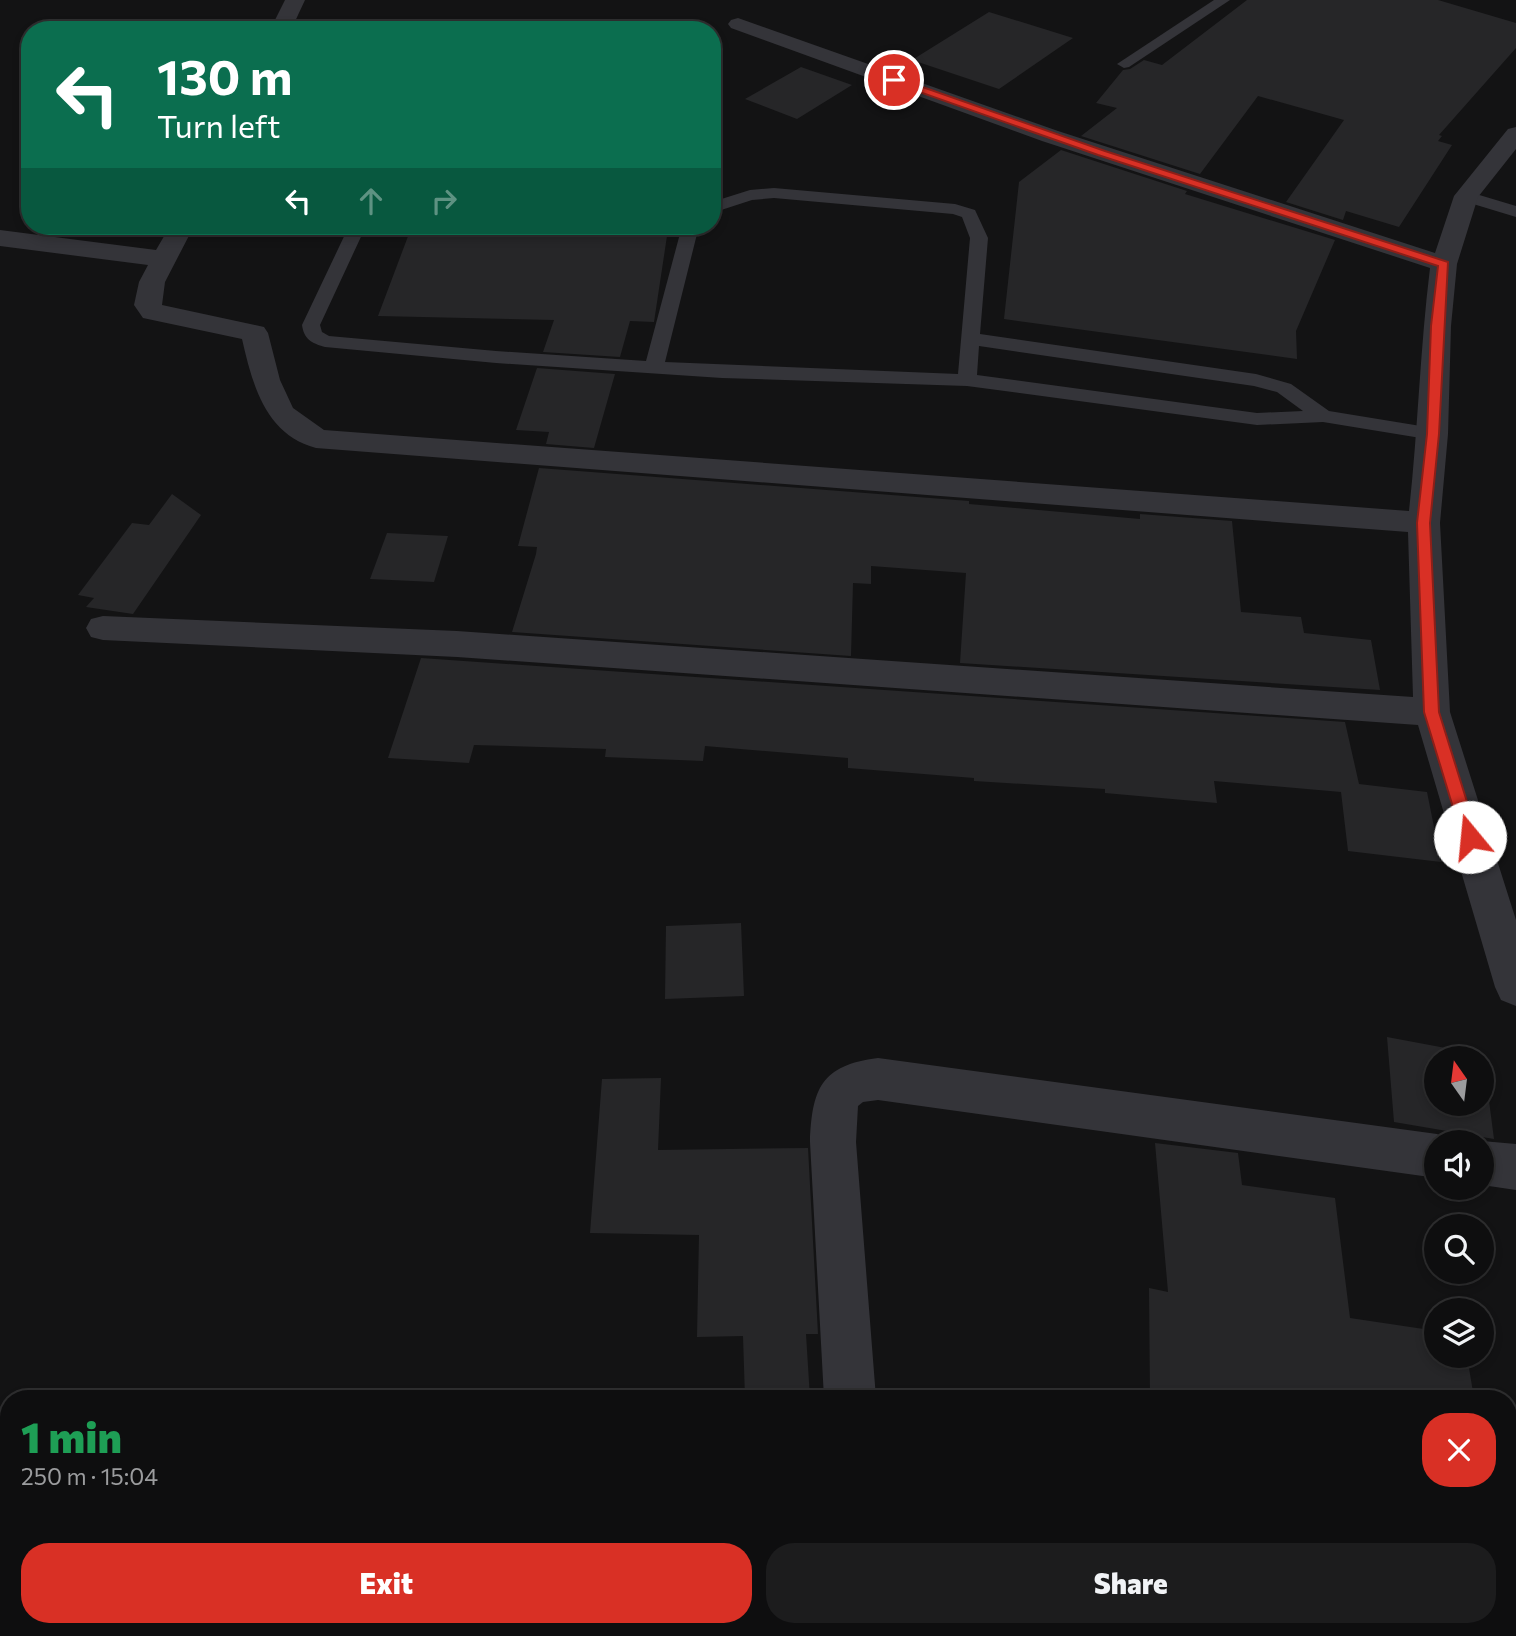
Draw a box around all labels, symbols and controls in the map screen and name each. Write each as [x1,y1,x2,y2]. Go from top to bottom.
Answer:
text: 130 m [157,45,292,105]
icon: left [42,49,133,140]
pin [864,50,924,110]
icon: arrive [875,61,913,99]
text: Turn left [157,105,281,145]
icon: left [279,182,317,220]
icon: ahead [352,182,390,220]
icon: right [425,182,463,220]
position arrow [1433,800,1507,874]
north arrow [1424,1046,1494,1116]
map controls [1424,1046,1494,1368]
button: sound [1424,1130,1494,1200]
button: search [1424,1214,1494,1284]
button: layers [1424,1298,1494,1368]
text: 1 min [21,1410,122,1462]
button: close [1422,1413,1496,1487]
text: 250 m · 15:04 [21,1462,158,1490]
button: Exit [21,1543,752,1623]
button: Share [766,1543,1496,1623]

